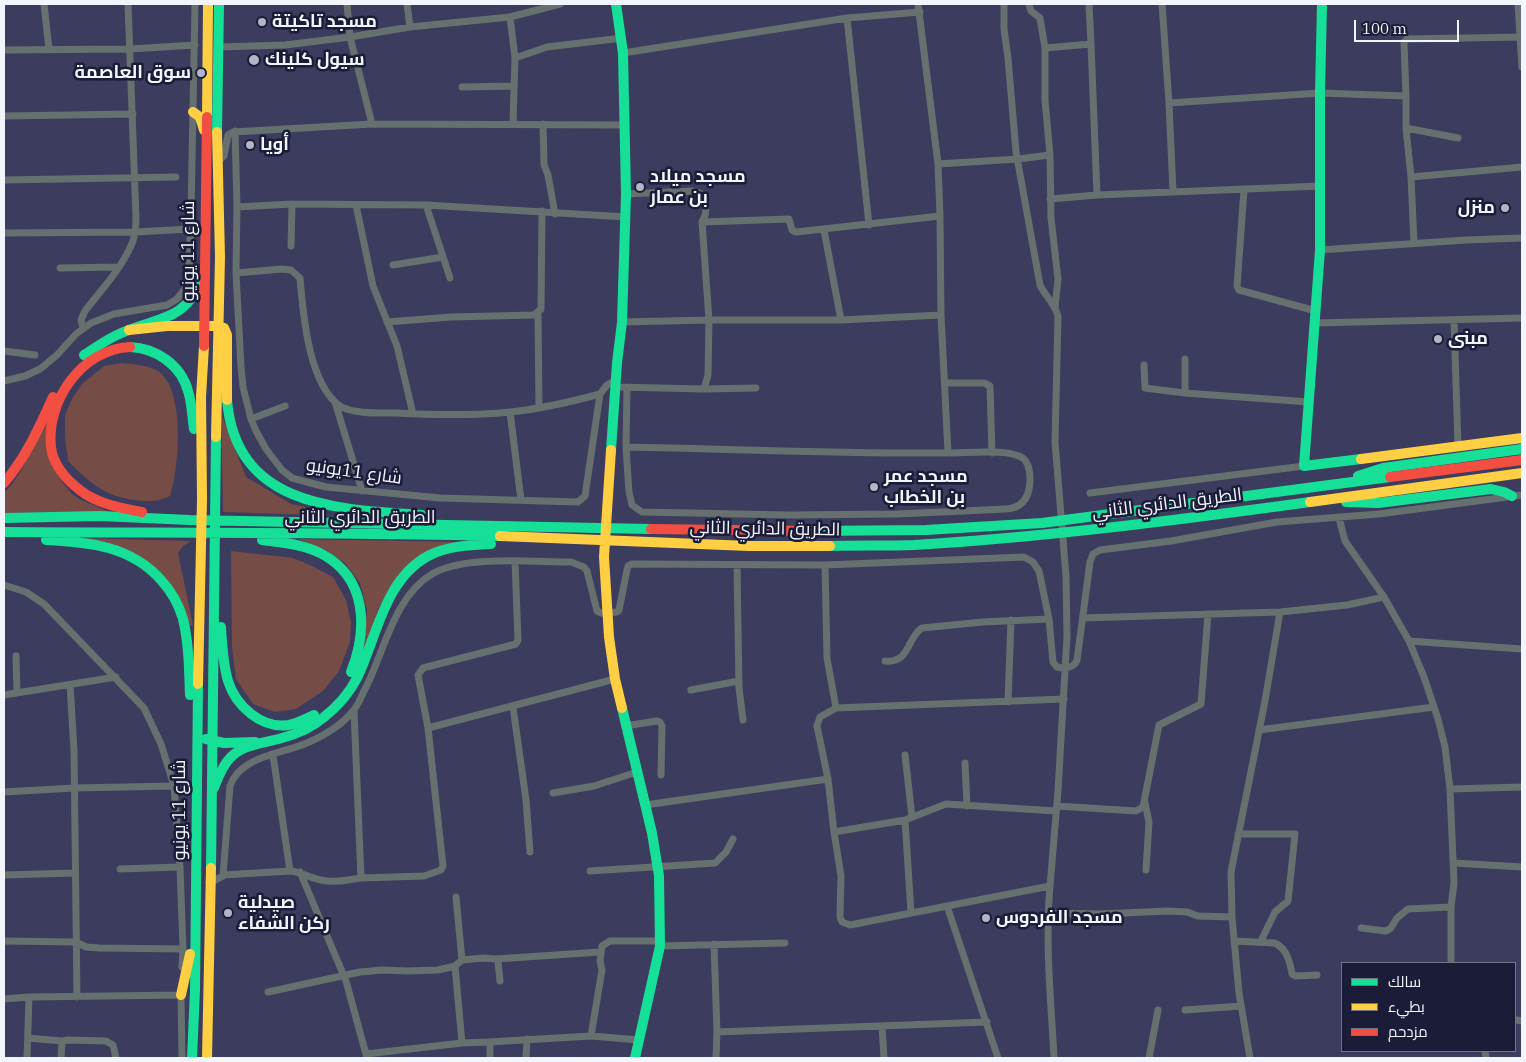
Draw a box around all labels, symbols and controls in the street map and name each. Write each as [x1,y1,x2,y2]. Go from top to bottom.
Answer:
scale bar [1356,10,1461,42]
place label: مسجد تاكيتة [272,11,377,33]
marker: مسجد تاكيتة [256,16,268,28]
text: 100 m [1362,19,1407,38]
place label: سيول كلينك [265,49,365,71]
marker: سيول كلينك [247,53,261,67]
place label: سوق العاصمة [75,62,191,84]
marker: سوق العاصمة [195,67,207,79]
place label: أويا [260,134,289,156]
marker: أويا [244,139,256,151]
place label: مسجد ميلاد بن عمار [650,166,746,208]
marker: مسجد ميلاد بن عمار [634,181,646,193]
place label: منزل [1458,197,1495,219]
street label: شارع 11 يونيو [178,201,200,301]
marker: منزل [1499,202,1511,214]
place label: مبنى [1448,328,1488,350]
marker: مبنى [1432,333,1444,345]
street label: شارع 11يونيو [305,455,403,489]
place label: مسجد عمر بن الخطاب [884,466,968,508]
marker: مسجد عمر بن الخطاب [868,481,880,493]
street label: الطريق الدائري الثاني [1091,484,1243,524]
street label: الطريق الدائري الثاني [284,507,436,529]
street label: الطريق الدائري الثاني [689,517,841,541]
street label: شارع 11 يونيو [169,760,191,860]
place label: صيدلية ركن الشفاء [238,892,330,934]
marker: صيدلية ركن الشفاء [222,907,234,919]
place label: مسجد الفردوس [996,907,1123,929]
marker: مسجد الفردوس [980,912,992,924]
legend [1341,962,1516,1052]
text: سالك [1388,972,1421,991]
text: بطيء [1388,997,1425,1016]
text: مزدحم [1388,1022,1428,1041]

